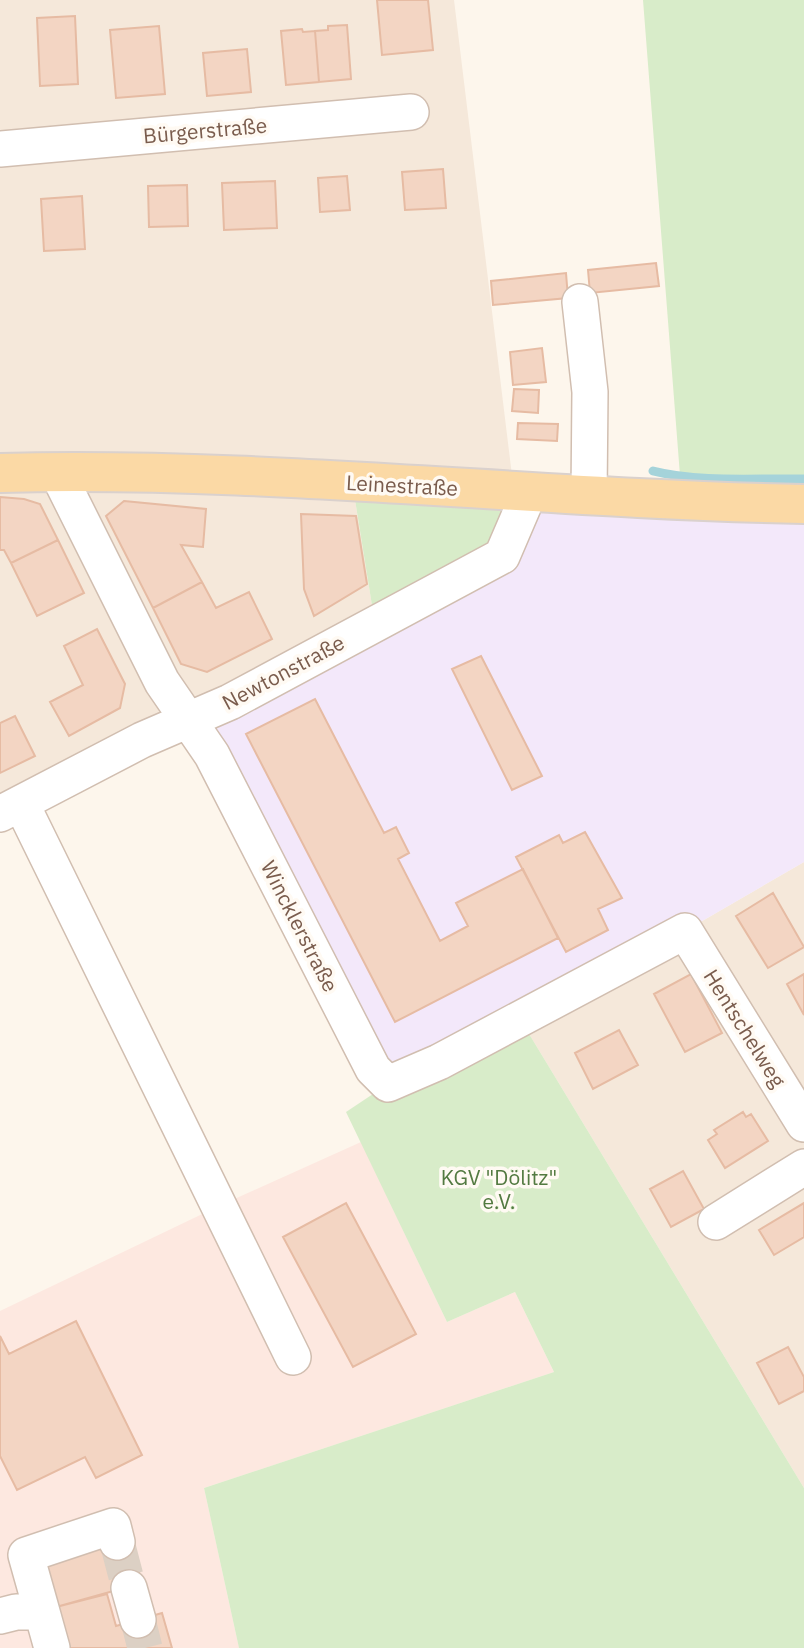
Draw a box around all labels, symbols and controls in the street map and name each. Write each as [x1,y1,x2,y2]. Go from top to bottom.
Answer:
street label: Bürgerstraße [142,111,268,149]
street label: Leinestraße [345,468,459,502]
street label: Newtonstraße [217,628,349,716]
street label: Wincklerstraße [255,856,345,996]
street label: Hentschelweg [698,964,792,1092]
park label: KGV "Dölitz" e.V. [441,1163,557,1215]

